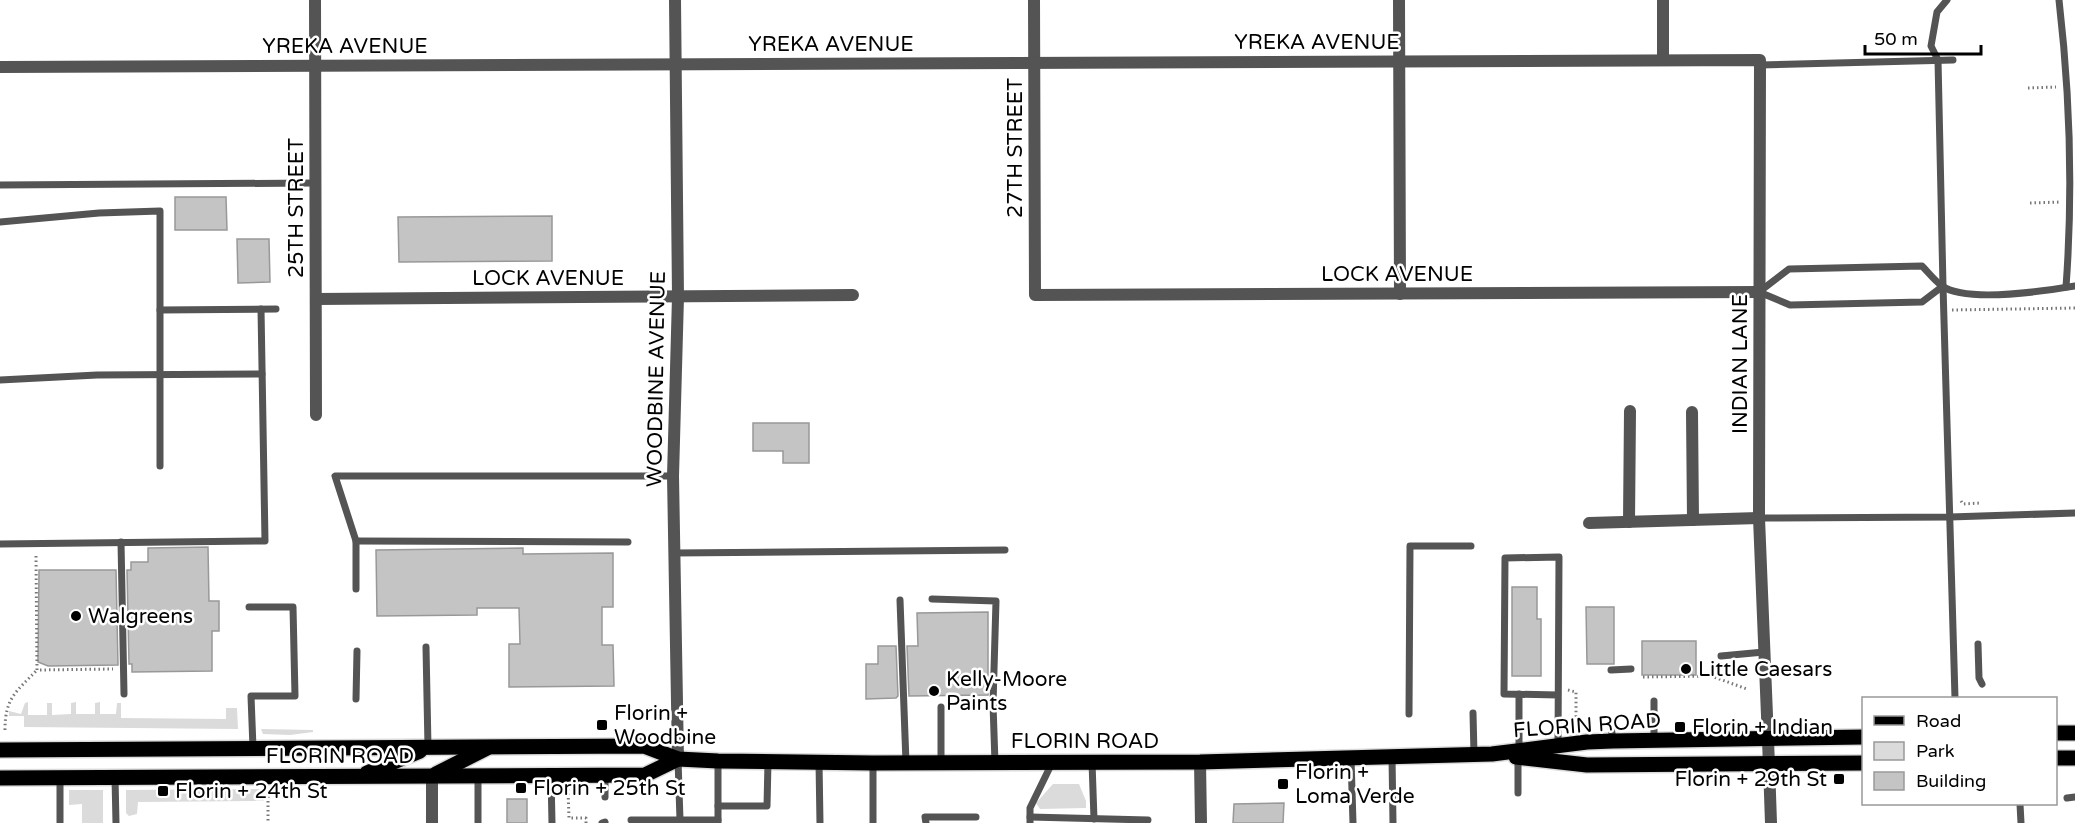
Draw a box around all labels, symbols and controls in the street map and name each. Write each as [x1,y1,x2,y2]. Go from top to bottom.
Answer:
scale bar [1865,18,1980,56]
text: 50 m [1874,28,1918,50]
street label: YREKA AVENUE [1234,30,1400,55]
street label: YREKA AVENUE [748,32,914,57]
street label: YREKA AVENUE [262,34,428,59]
street label: 27TH STREET [1003,78,1028,218]
street label: 25TH STREET [284,138,309,278]
street label: LOCK AVENUE [1321,262,1473,287]
street label: LOCK AVENUE [472,266,624,291]
street label: WOODBINE AVENUE [642,271,671,487]
street label: INDIAN LANE [1728,294,1753,434]
place label: Walgreens [88,604,193,629]
marker: Walgreens [69,609,83,623]
place label: Little Caesars [1698,657,1832,682]
marker: Little Caesars [1679,662,1693,676]
place label: Kelly-Moore Paints [946,667,1067,716]
marker: Kelly-Moore Paints [927,684,941,698]
legend [1862,697,2057,805]
place label: Florin + Woodbine [614,701,716,750]
street label: FLORIN ROAD [1512,708,1662,743]
text: Road [1916,710,1961,732]
place label: Florin + Indian [1692,715,1833,740]
marker: Florin + Woodbine [595,718,609,732]
marker: Florin + Indian [1673,720,1687,734]
street label: FLORIN ROAD [1011,729,1159,754]
text: Park [1916,740,1955,762]
street label: FLORIN ROAD [266,744,414,769]
place label: Florin + Loma Verde [1295,760,1415,809]
place label: Florin + 29th St [1674,767,1827,792]
text: Building [1916,770,1986,792]
marker: Florin + 29th St [1832,772,1846,786]
place label: Florin + 25th St [533,776,686,801]
marker: Florin + Loma Verde [1276,777,1290,791]
place label: Florin + 24th St [175,779,328,804]
marker: Florin + 25th St [514,781,528,795]
marker: Florin + 24th St [156,784,170,798]

